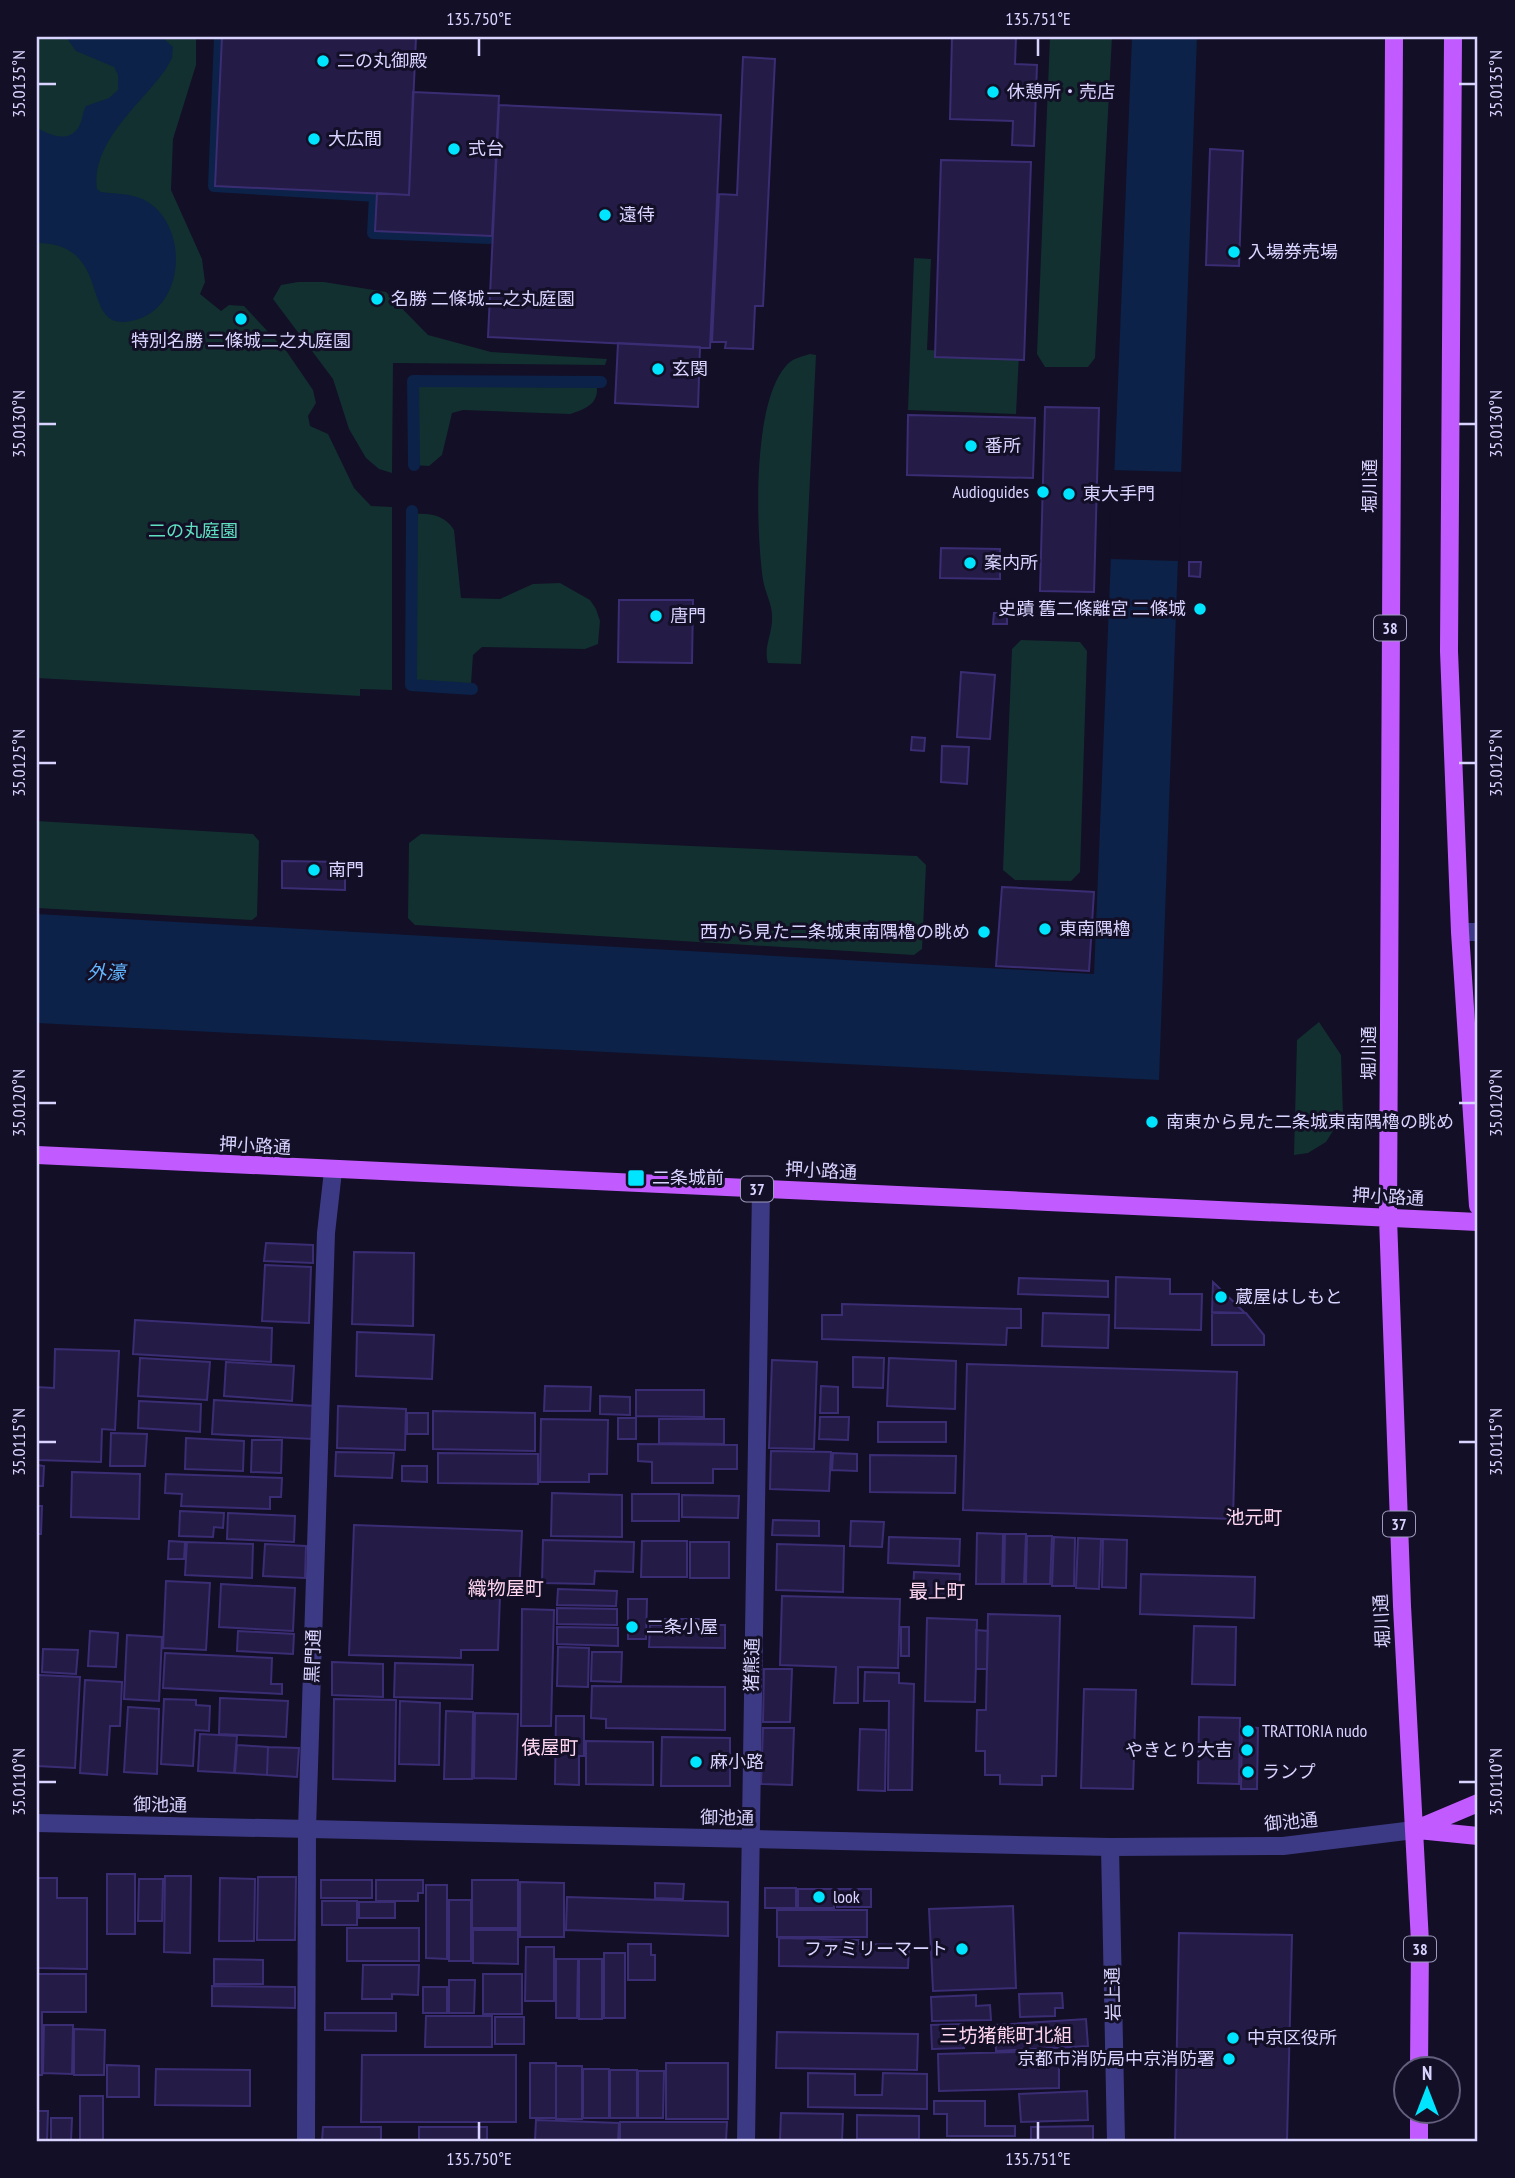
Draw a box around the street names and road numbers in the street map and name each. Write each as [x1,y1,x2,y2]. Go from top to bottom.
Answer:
street label: 堀川通 [1358,459,1381,513]
road number: 38 [1374,615,1406,640]
street label: 堀川通 [1357,1026,1380,1080]
street label: 押小路通 [218,1132,292,1159]
street label: 押小路通 [784,1157,858,1184]
road number: 37 [741,1176,773,1202]
street label: 押小路通 [1351,1183,1425,1210]
road number: 37 [1383,1512,1415,1536]
street label: 堀川通 [1369,1593,1394,1649]
street label: 黒門通 [300,1629,325,1683]
street label: 猪熊通 [740,1638,763,1692]
street label: 御池通 [133,1793,187,1816]
street label: 御池通 [700,1806,754,1829]
street label: 御池通 [1263,1808,1319,1835]
road number: 38 [1404,1937,1436,1962]
street label: 岩上通 [1101,1967,1124,2021]

